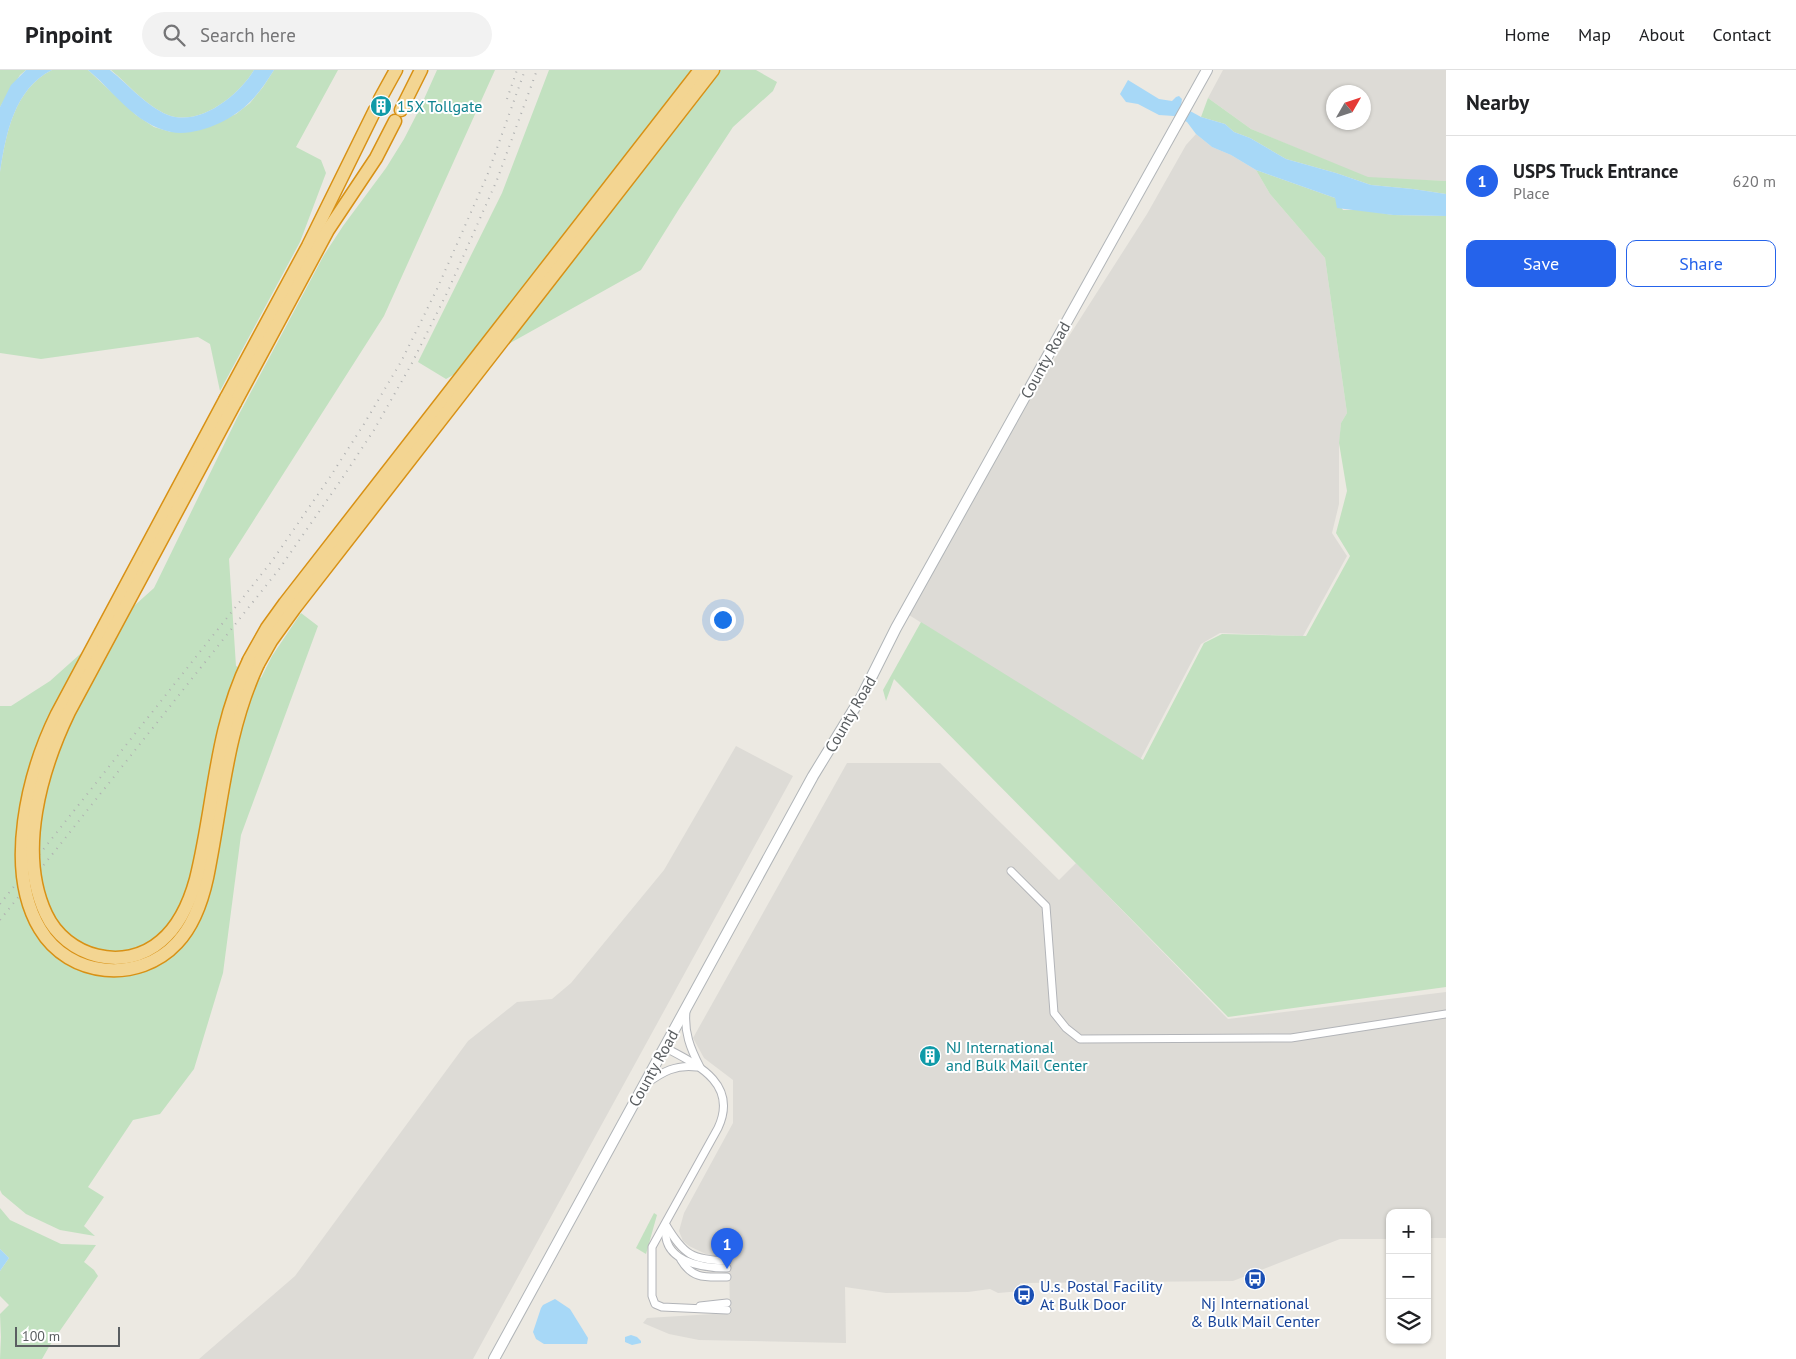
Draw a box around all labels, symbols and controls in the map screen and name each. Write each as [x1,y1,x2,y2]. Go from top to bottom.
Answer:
search box [142,12,492,57]
text: Pinpoint [25,19,112,50]
icon: search [160,21,188,49]
text: Search here [200,23,296,47]
text: Home [1504,23,1550,46]
text: Map [1578,23,1611,46]
text: About [1639,23,1685,46]
text: Contact [1713,23,1771,46]
north arrow [1326,85,1371,130]
text: Nearby [1466,89,1529,116]
building icon: 15X Tollgate [369,94,393,118]
place label: 15X Tollgate [397,96,482,116]
text: USPS Truck Entrance [1513,159,1678,183]
text: 1 [1477,171,1487,191]
text: 620 m [1733,171,1776,191]
text: Place [1513,183,1550,203]
button: Save [1466,240,1616,287]
button: Share [1626,240,1776,287]
street label: County Road [1016,318,1074,402]
your location [710,607,736,633]
street label: County Road [820,672,880,756]
street label: County Road [624,1026,682,1110]
place label: NJ International and Bulk Mail Center [946,1037,1088,1075]
building icon: NJ International and Bulk Mail Center [918,1044,942,1068]
map controls [1386,1209,1431,1344]
button: + [1386,1209,1431,1254]
pin: 1 [711,1228,743,1269]
button: − [1386,1254,1431,1299]
bus stop icon: Nj International & Bulk Mail Center [1243,1267,1267,1291]
place label: U.s. Postal Facility At Bulk Door [1040,1276,1163,1314]
bus stop icon: U.s. Postal Facility At Bulk Door [1012,1283,1036,1307]
place label: Nj International & Bulk Mail Center [1190,1293,1320,1331]
button: layers [1386,1299,1431,1344]
scale bar [15,1324,120,1347]
text: 100 m [22,1327,60,1345]

